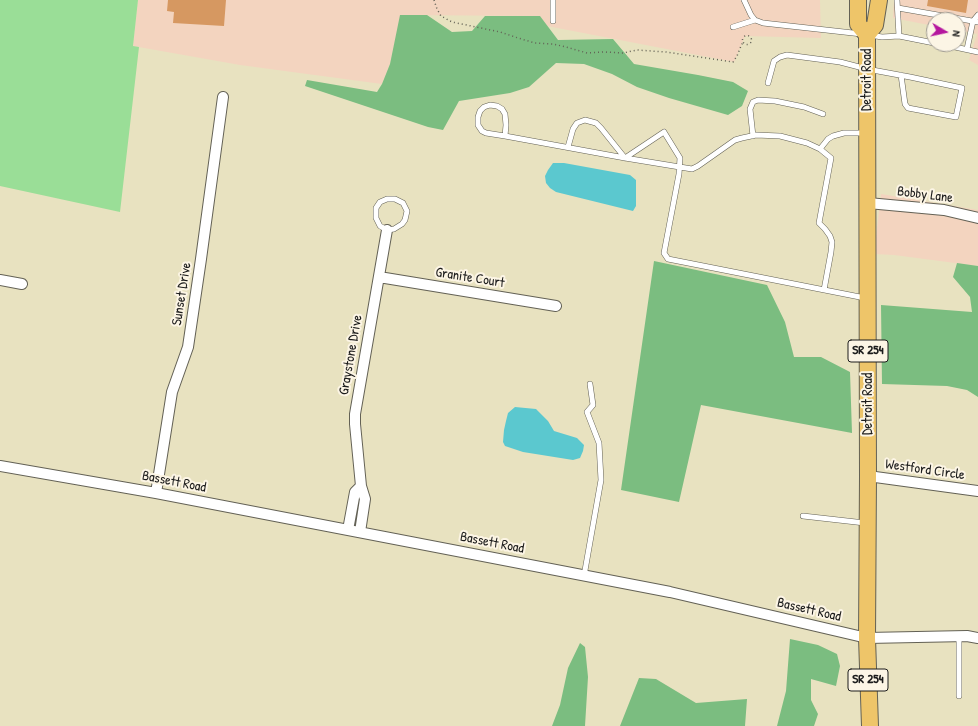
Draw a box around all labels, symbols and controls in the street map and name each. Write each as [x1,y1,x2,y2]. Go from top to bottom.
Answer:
north arrow [926,12,966,52]
text: N [949,30,964,38]
street label: Detroit Road [859,49,875,111]
street label: Bobby Lane [896,183,954,207]
street label: Sunset Drive [169,261,195,327]
street label: Granite Court [434,264,506,292]
street label: Graystone Drive [336,314,366,396]
road number: SR 254 [848,340,888,362]
street label: Detroit Road [860,373,876,435]
street label: Westford Circle [884,456,966,484]
street label: Bassett Road [141,468,207,496]
street label: Bassett Road [459,529,525,557]
street label: Bassett Road [776,595,842,625]
road number: SR 254 [848,669,888,691]

